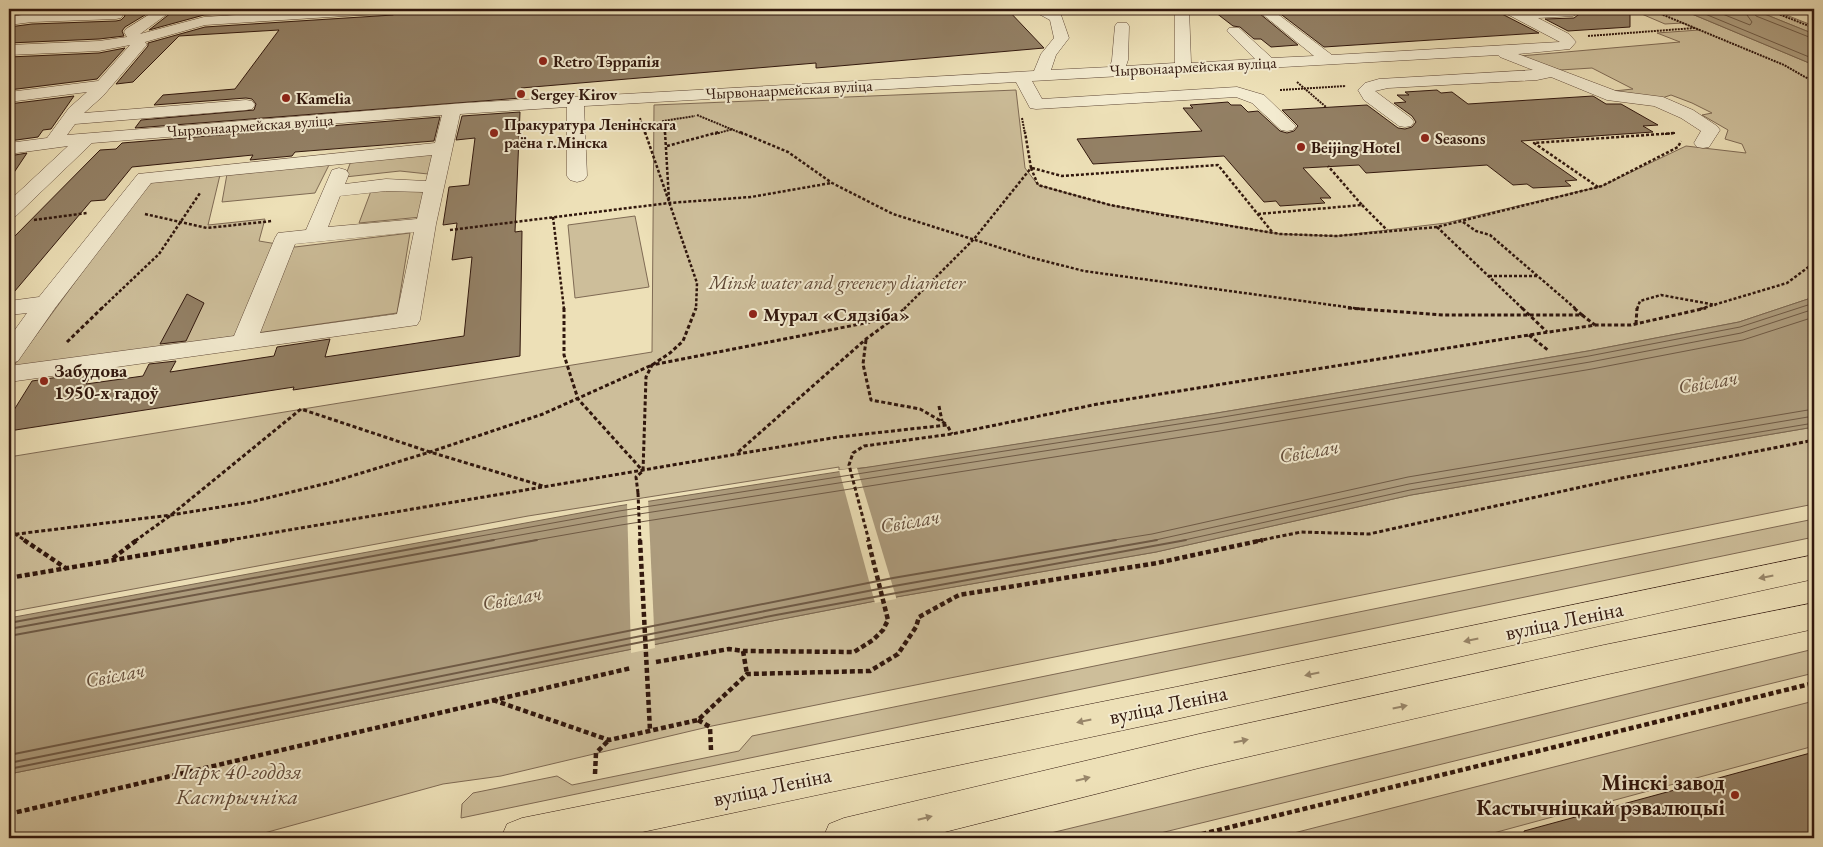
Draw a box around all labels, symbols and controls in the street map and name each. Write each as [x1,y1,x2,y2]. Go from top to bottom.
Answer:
place label: Retro Тэррапія [553,51,660,72]
street label: Чырвонаармейская вуліца [1109,52,1278,81]
marker: Retro Тэррапія [537,55,549,67]
street label: Чырвонаармейская вуліца [705,75,874,104]
place label: Sergey Kirov [531,84,618,105]
place label: Kamelia [296,88,352,109]
marker: Sergey Kirov [515,88,527,100]
marker: Kamelia [280,92,292,104]
street label: Чырвонаармейская вуліца [166,109,335,142]
place label: Пракуратура Ленінскага раёна г.Мінска [504,114,677,153]
marker: Пракуратура Ленінскага раёна г.Мінска [488,127,500,139]
place label: Seasons [1435,128,1486,149]
marker: Seasons [1419,132,1431,144]
place label: Beijing Hotel [1311,137,1401,158]
marker: Beijing Hotel [1295,141,1307,153]
park label: Minsk water and greenery diameter [708,270,966,295]
place label: Мурал «Сядзіба» [763,302,910,327]
marker: Мурал «Сядзіба» [747,308,759,320]
place label: Забудова 1950-х гадоў [54,358,159,405]
water label: Свіслач [1676,364,1740,400]
marker: Забудова 1950-х гадоў [38,375,50,387]
water label: Свіслач [1277,433,1341,469]
water label: Свіслач [878,503,942,539]
one-way arrow [1758,573,1774,581]
water label: Свіслач [480,579,544,617]
street label: вуліца Леніна [1502,594,1626,647]
one-way arrow [1463,636,1478,644]
water label: Свіслач [83,656,147,694]
one-way arrow [1304,670,1319,678]
street label: вуліца Леніна [1106,678,1230,731]
one-way arrow [1392,703,1407,711]
one-way arrow [1076,718,1092,726]
one-way arrow [1233,737,1249,745]
park label: Парк 40-годдзя Кастрычніка [171,757,302,811]
street label: вуліца Леніна [710,760,834,813]
place label: Мінскі завод Кастычніцкай рэвалюцыі [1476,768,1725,822]
one-way arrow [1075,775,1090,783]
marker: Мінскі завод Кастычніцкай рэвалюцыі [1729,789,1741,801]
one-way arrow [918,813,933,821]

